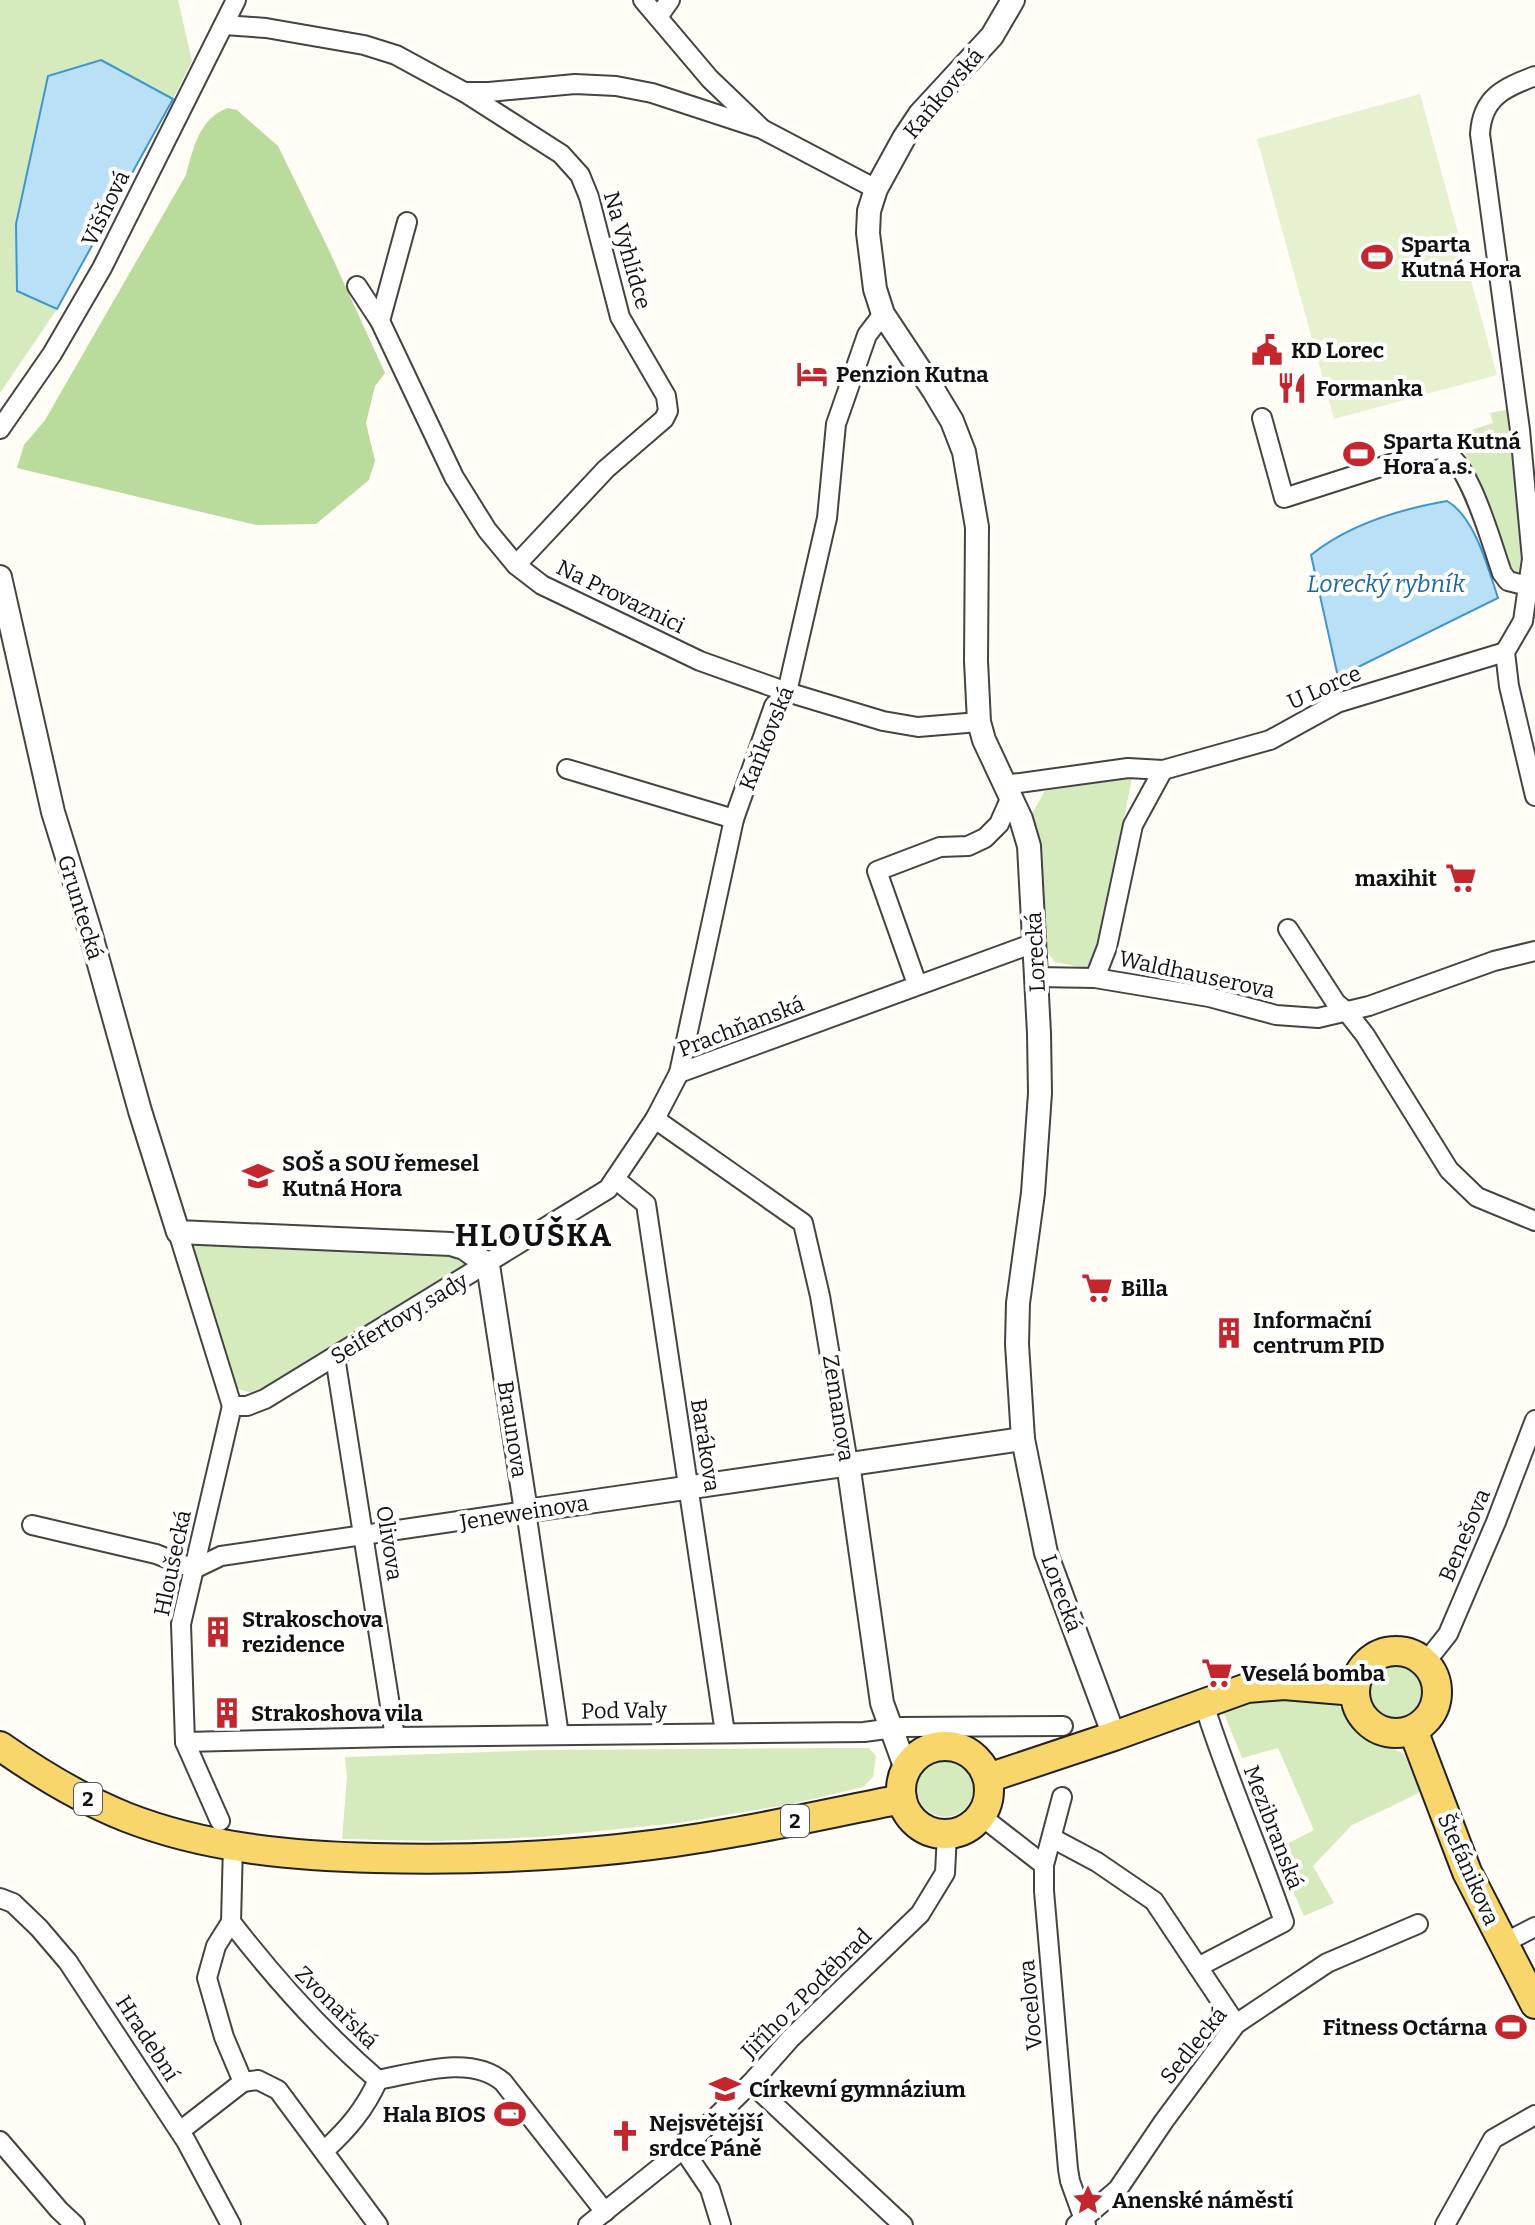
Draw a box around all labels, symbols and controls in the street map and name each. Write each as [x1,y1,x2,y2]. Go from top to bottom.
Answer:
street label: Kaňkovská [898,42,989,144]
street label: Višňová [76,166,135,251]
street label: Na Vyhlídce [598,188,657,312]
place label: Sparta Kutná Hora [1401,231,1522,283]
sports icon: Sparta Kutná Hora [1360,240,1394,274]
public building icon: KD Lorec [1250,333,1284,367]
place label: KD Lorec [1291,337,1384,364]
hotel icon: Penzion Kutna [795,357,829,391]
place label: Penzion Kutna [836,361,989,388]
restaurant icon: Formanka [1275,371,1309,405]
place label: Formanka [1316,375,1423,402]
place label: Sparta Kutná Hora a.s. [1383,428,1521,480]
sports icon: Sparta Kutná Hora a.s. [1342,437,1376,471]
street label: Na Provaznici [552,554,690,639]
water label: Lorecký rybník [1307,570,1466,598]
street label: U Lorce [1283,659,1365,716]
street label: Kaňkovská [733,682,800,794]
street label: Gruntecká [52,852,109,963]
supermarket icon: maxihit [1444,861,1478,895]
place label: maxihit [1355,865,1437,892]
street label: Lorecká [1020,911,1051,993]
street label: Waldhauserova [1117,945,1277,1004]
street label: Prachňanská [674,990,808,1063]
place label: SOŠ a SOU řemesel Kutná Hora [282,1149,479,1202]
school or university icon: SOŠ a SOU řemesel Kutná Hora [241,1159,275,1193]
district label: HLOUŠKA [455,1215,613,1254]
street label: Seifertovy sady [326,1267,473,1370]
supermarket icon: Billa [1080,1271,1114,1305]
place label: Billa [1121,1275,1168,1302]
place label: Informační centrum PID [1253,1307,1385,1359]
building icon: Informační centrum PID [1212,1316,1246,1350]
street label: Zemanova [817,1353,860,1463]
street label: Braunova [492,1379,533,1479]
street label: Barákova [685,1397,726,1494]
street label: Benešova [1433,1485,1496,1586]
street label: Jeneweinova [457,1489,590,1536]
street label: Olivova [370,1504,409,1582]
street label: Hloušecká [148,1508,197,1619]
street label: Lorecká [1035,1551,1088,1636]
place label: Strakoschova rezidence [242,1606,384,1658]
building icon: Strakoschova rezidence [201,1615,235,1649]
supermarket icon: Veselá bomba [1200,1656,1234,1690]
place label: Veselá bomba [1241,1660,1386,1687]
building icon: Strakoshova vila [210,1696,244,1730]
street label: Pod Valy [581,1696,668,1725]
place label: Strakoshova vila [251,1700,424,1727]
street label: Mezibranská [1238,1761,1310,1893]
road number: 2 [74,1783,102,1815]
road number: 2 [781,1805,809,1837]
street label: Štefánikova [1432,1809,1505,1929]
street label: Jiřího z Poděbrad [735,1923,877,2065]
street label: Vocelova [1013,1958,1048,2051]
street label: Zvonařská [289,1960,384,2055]
street label: Hradební [110,1990,186,2087]
street label: Sedlecká [1154,2001,1233,2089]
sports icon: Fitness Octárna [1494,2010,1528,2044]
place label: Fitness Octárna [1323,2014,1488,2041]
school or university icon: Církevní gymnázium [708,2072,742,2106]
place label: Církevní gymnázium [749,2076,966,2103]
sports icon: Hala BIOS [493,2097,527,2131]
place label: Hala BIOS [383,2101,486,2128]
place label: Nejsvětější srdce Páně [649,2110,764,2162]
church icon: Nejsvětější srdce Páně [608,2119,642,2153]
place icon: Anenské náměstí [1071,2183,1105,2217]
place label: Anenské náměstí [1112,2187,1294,2214]

